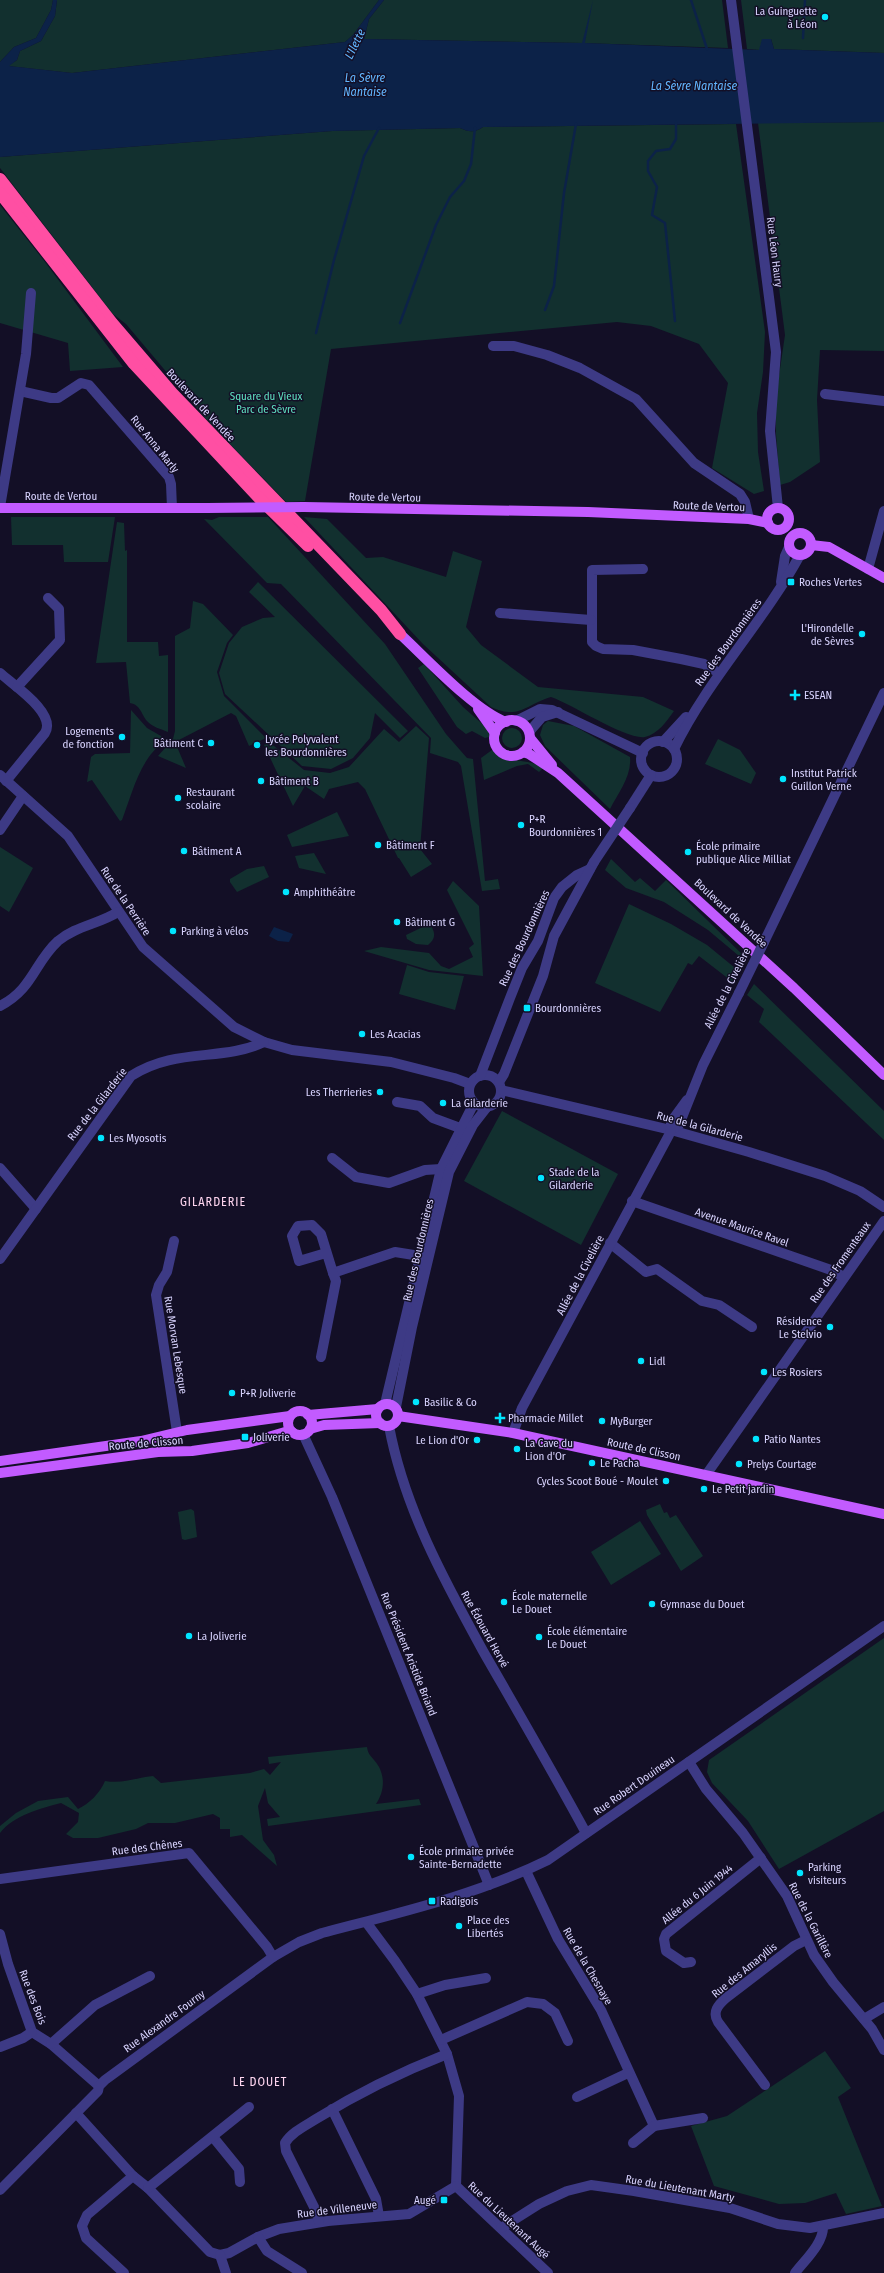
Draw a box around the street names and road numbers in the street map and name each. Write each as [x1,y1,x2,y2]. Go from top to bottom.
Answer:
street label: Rue Léon Haury [764,216,785,288]
street label: Boulevard de Vendée [163,366,238,445]
street label: Rue Anna Marly [128,413,182,476]
street label: Route de Vertou [25,490,97,503]
street label: Route de Vertou [349,490,421,505]
street label: Route de Vertou [673,499,745,514]
street label: Rue des Bourdonnières [692,596,765,688]
street label: Rue de la Perrière [98,864,153,938]
street label: Boulevard de Vendée [691,876,770,951]
street label: Rue des Bourdonnières [496,888,553,988]
street label: Allée de la Civelière [702,946,753,1031]
street label: Rue de la Gilarderie [65,1065,130,1143]
street label: Rue de la Gilarderie [655,1109,744,1144]
street label: Rue des Bourdonnières [400,1197,437,1303]
street label: Avenue Maurice Ravel [693,1205,790,1250]
street label: Rue des Fromenteaux [807,1219,874,1306]
street label: Allée de la Civelière [554,1233,607,1317]
street label: Rue Morvan Lebesque [161,1295,190,1395]
street label: Route de Clisson [108,1434,184,1453]
street label: Route de Clisson [606,1435,682,1464]
street label: Rue Édouard Hervé [458,1588,512,1670]
street label: Rue Président Aristide Briand [378,1590,439,1718]
street label: Rue Robert Douineau [591,1753,677,1818]
street label: Rue des Chênes [111,1837,183,1858]
street label: Allée du 6 Juin 1944 [659,1861,736,1927]
street label: Rue de la Garillère [786,1880,835,1960]
street label: Rue de la Chesnaye [560,1925,615,2007]
street label: Rue des Amaryllis [709,1940,780,2001]
street label: Rue des Bois [16,1968,49,2027]
street label: Rue Alexandre Fourny [121,1987,208,2055]
street label: Rue du Lieutenant Marty [624,2173,735,2204]
street label: Rue du Lieutenant Augé [465,2179,552,2262]
street label: Rue de Villeneuve [296,2198,378,2221]

